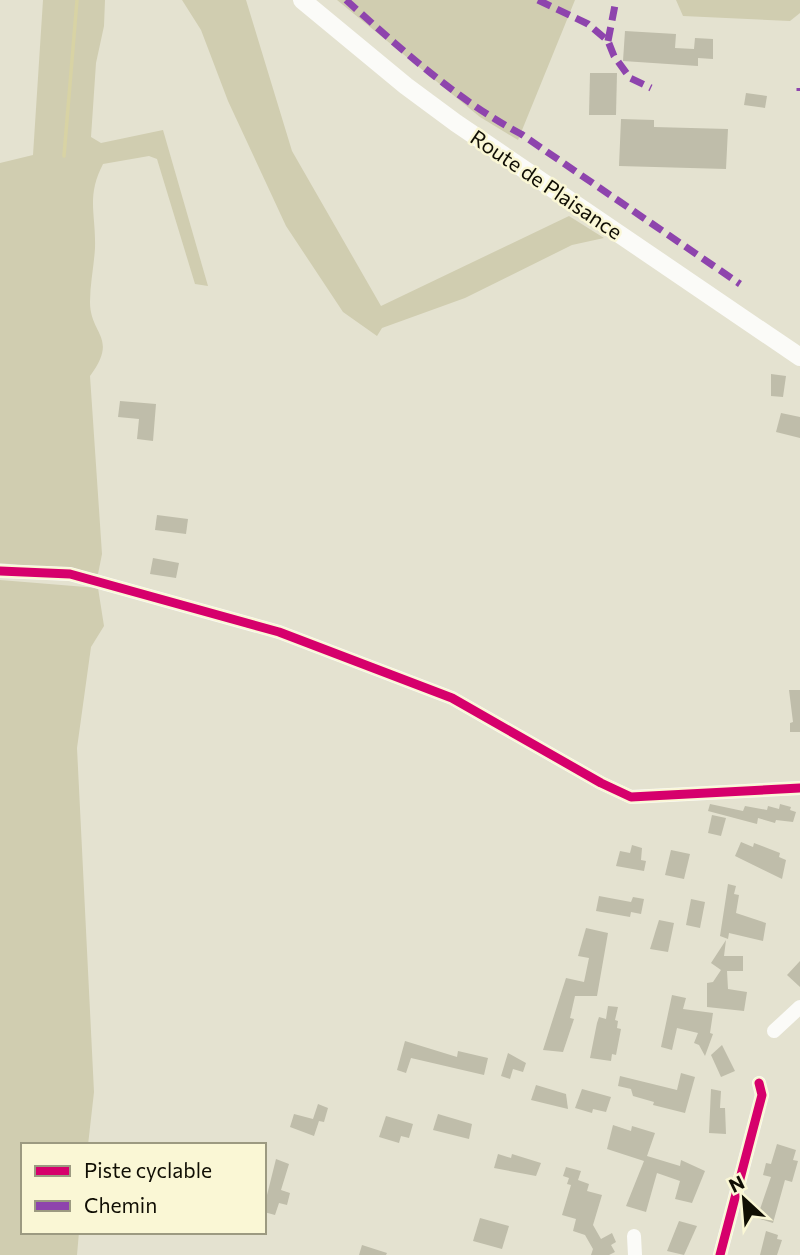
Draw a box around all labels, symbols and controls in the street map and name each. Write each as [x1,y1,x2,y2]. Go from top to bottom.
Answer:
street label: Route de Plaisance [466,124,627,244]
legend [21,1143,266,1234]
text: Piste cyclable [84,1157,212,1182]
north arrow [709,1164,779,1234]
text: N [725,1170,748,1197]
text: Chemin [84,1192,157,1217]

